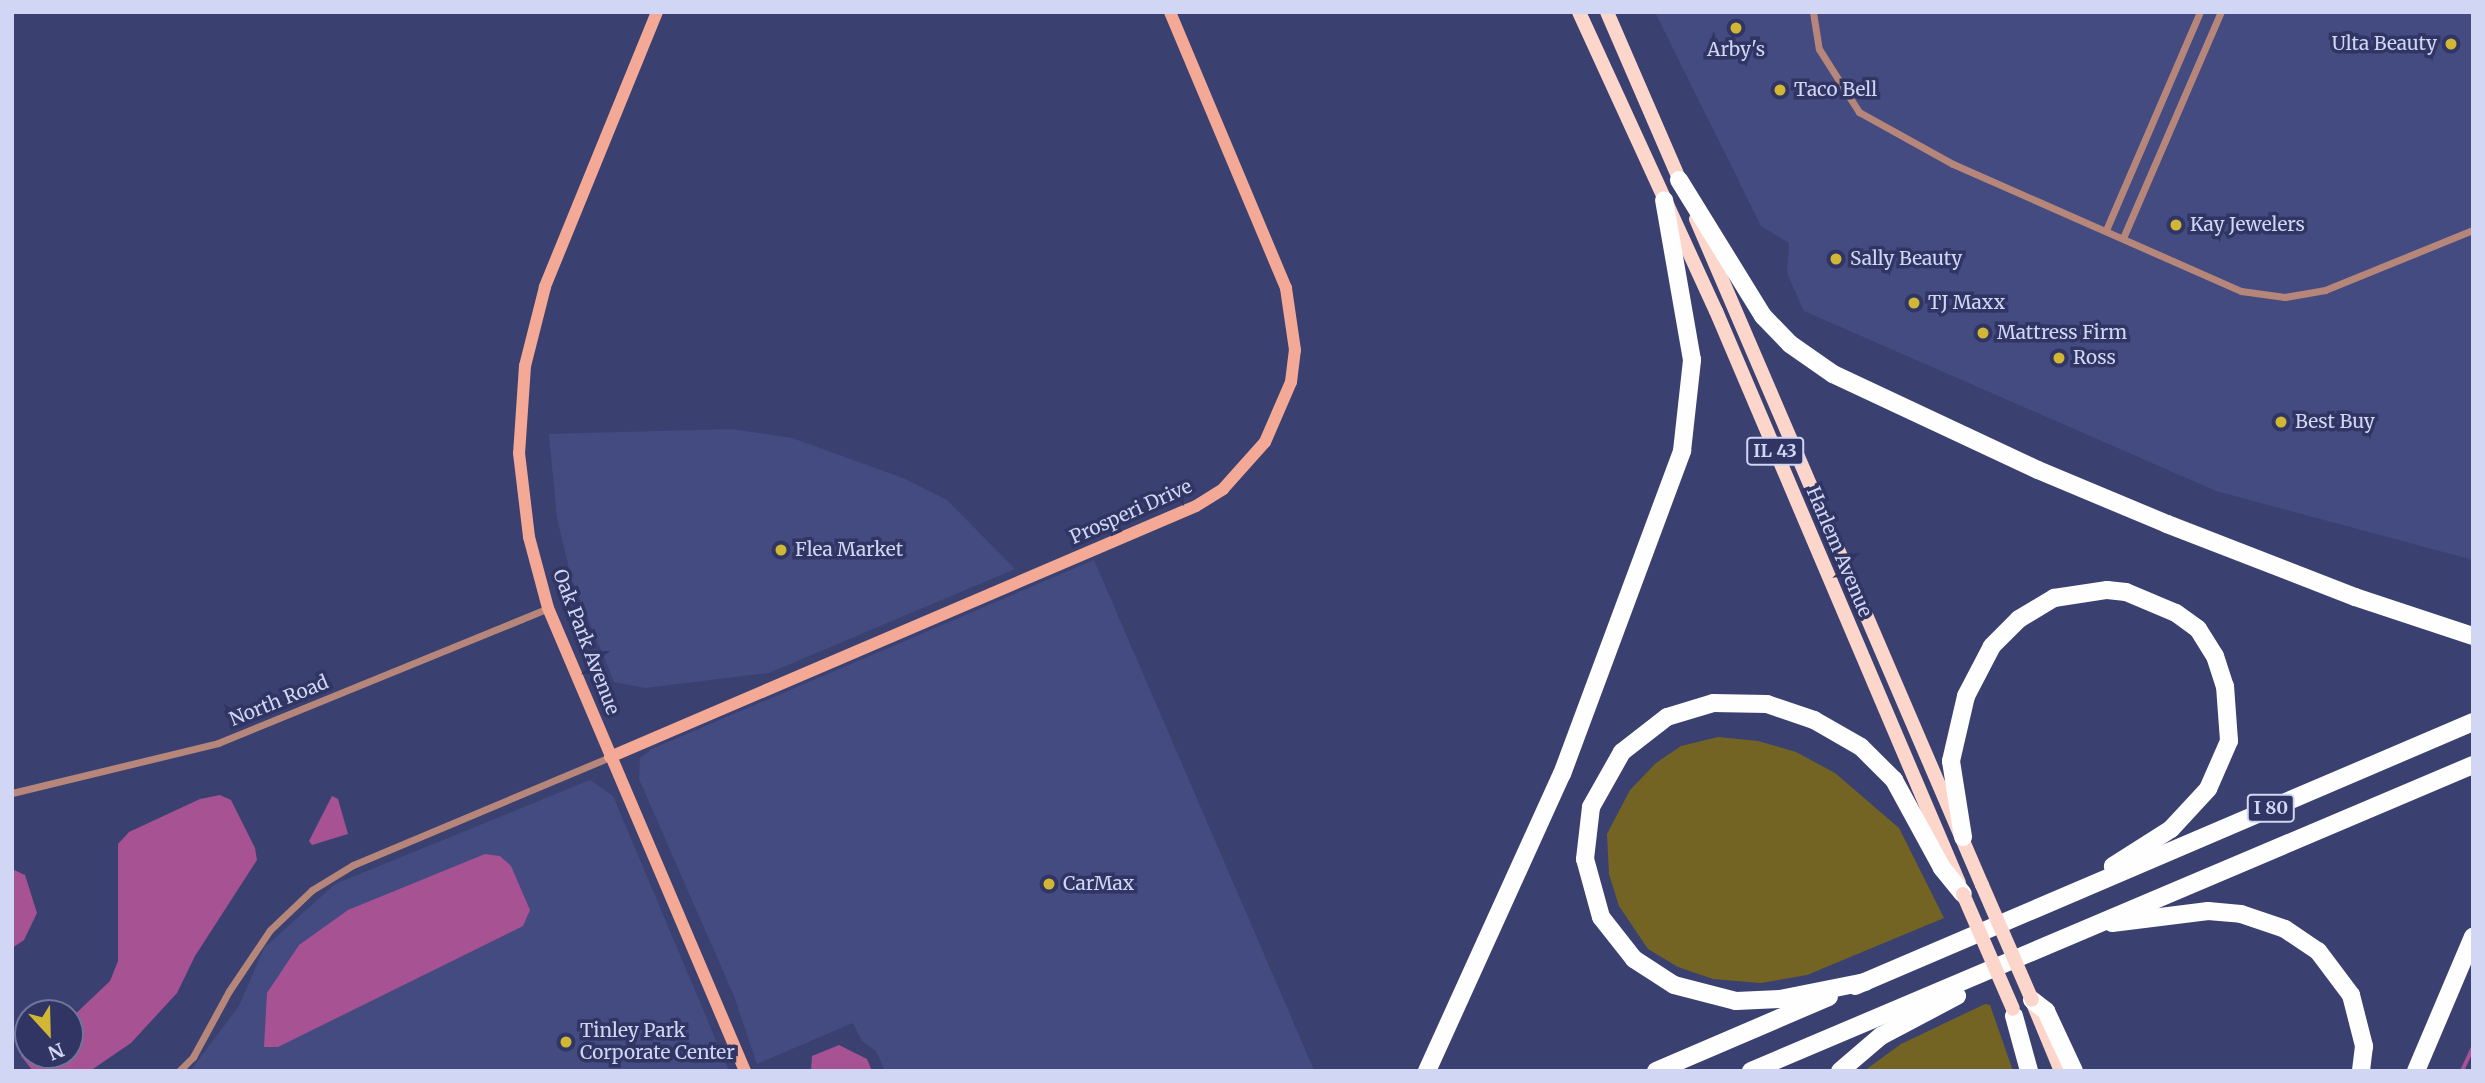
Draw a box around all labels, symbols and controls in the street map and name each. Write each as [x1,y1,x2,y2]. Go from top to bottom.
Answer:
marker: Arby's [1728,20,1744,36]
place label: Ulta Beauty [2332,33,2437,55]
marker: Ulta Beauty [2443,36,2459,52]
place label: Arby's [1707,39,1765,61]
place label: Taco Bell [1794,79,1877,101]
marker: Taco Bell [1772,82,1788,98]
place label: Kay Jewelers [2190,214,2305,236]
marker: Kay Jewelers [2168,217,2184,233]
place label: Sally Beauty [1850,248,1962,270]
marker: Sally Beauty [1828,251,1844,267]
place label: TJ Maxx [1928,292,2005,314]
marker: TJ Maxx [1906,295,1922,311]
place label: Mattress Firm [1997,322,2127,344]
marker: Mattress Firm [1975,325,1991,341]
place label: Ross [2073,347,2116,369]
marker: Ross [2051,350,2067,366]
place label: Best Buy [2295,411,2375,433]
marker: Best Buy [2273,414,2289,430]
road number: IL 43 [1745,436,1805,466]
street label: Prosperi Drive [1066,475,1196,549]
street label: Harlem Avenue [1801,483,1877,621]
place label: Flea Market [795,539,903,561]
marker: Flea Market [773,542,789,558]
street label: Oak Park Avenue [548,566,624,718]
street label: North Road [226,671,332,731]
road number: I 80 [2246,794,2296,822]
place label: CarMax [1063,873,1134,895]
marker: CarMax [1041,876,1057,892]
north arrow [14,999,84,1069]
place label: Tinley Park Corporate Center [580,1020,735,1064]
marker: Tinley Park Corporate Center [558,1034,574,1050]
text: N [45,1038,68,1066]

